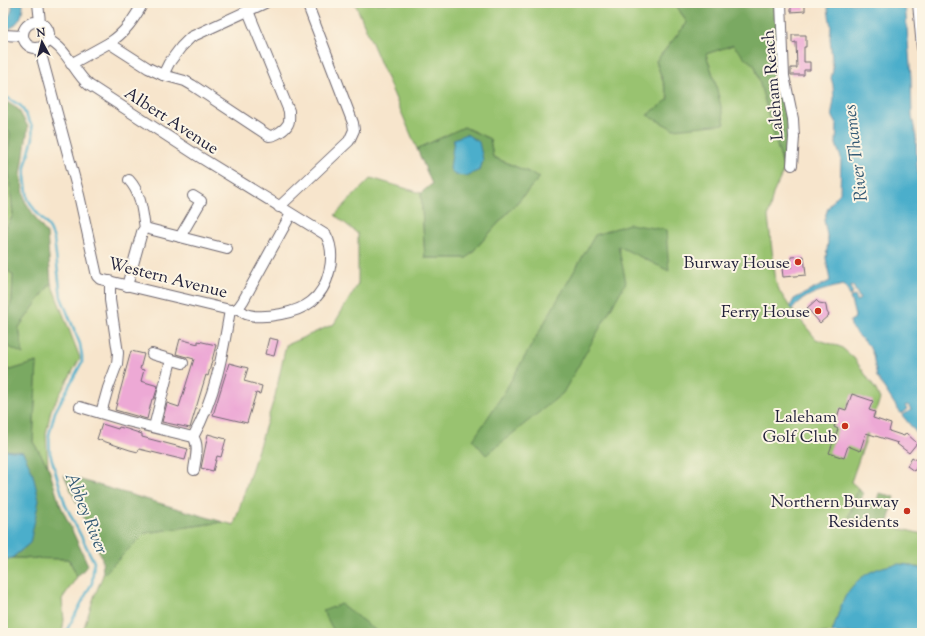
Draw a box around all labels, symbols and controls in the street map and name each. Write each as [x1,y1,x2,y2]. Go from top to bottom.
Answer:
north arrow [22,22,62,62]
text: N [35,25,46,42]
street label: Laleham Reach [757,29,791,141]
street label: Albert Avenue [119,82,223,161]
water label: River Thames [838,103,876,203]
street label: Western Avenue [105,252,230,305]
place label: Burway House [684,252,790,276]
marker: Burway House [793,257,803,267]
place label: Ferry House [721,301,810,325]
marker: Ferry House [813,306,823,316]
place label: Laleham Golf Club [762,406,837,450]
marker: Laleham Golf Club [840,421,850,431]
water label: Abbey River [57,469,114,559]
place label: Northern Burway Residents [771,491,900,535]
marker: Northern Burway Residents [902,506,912,516]

